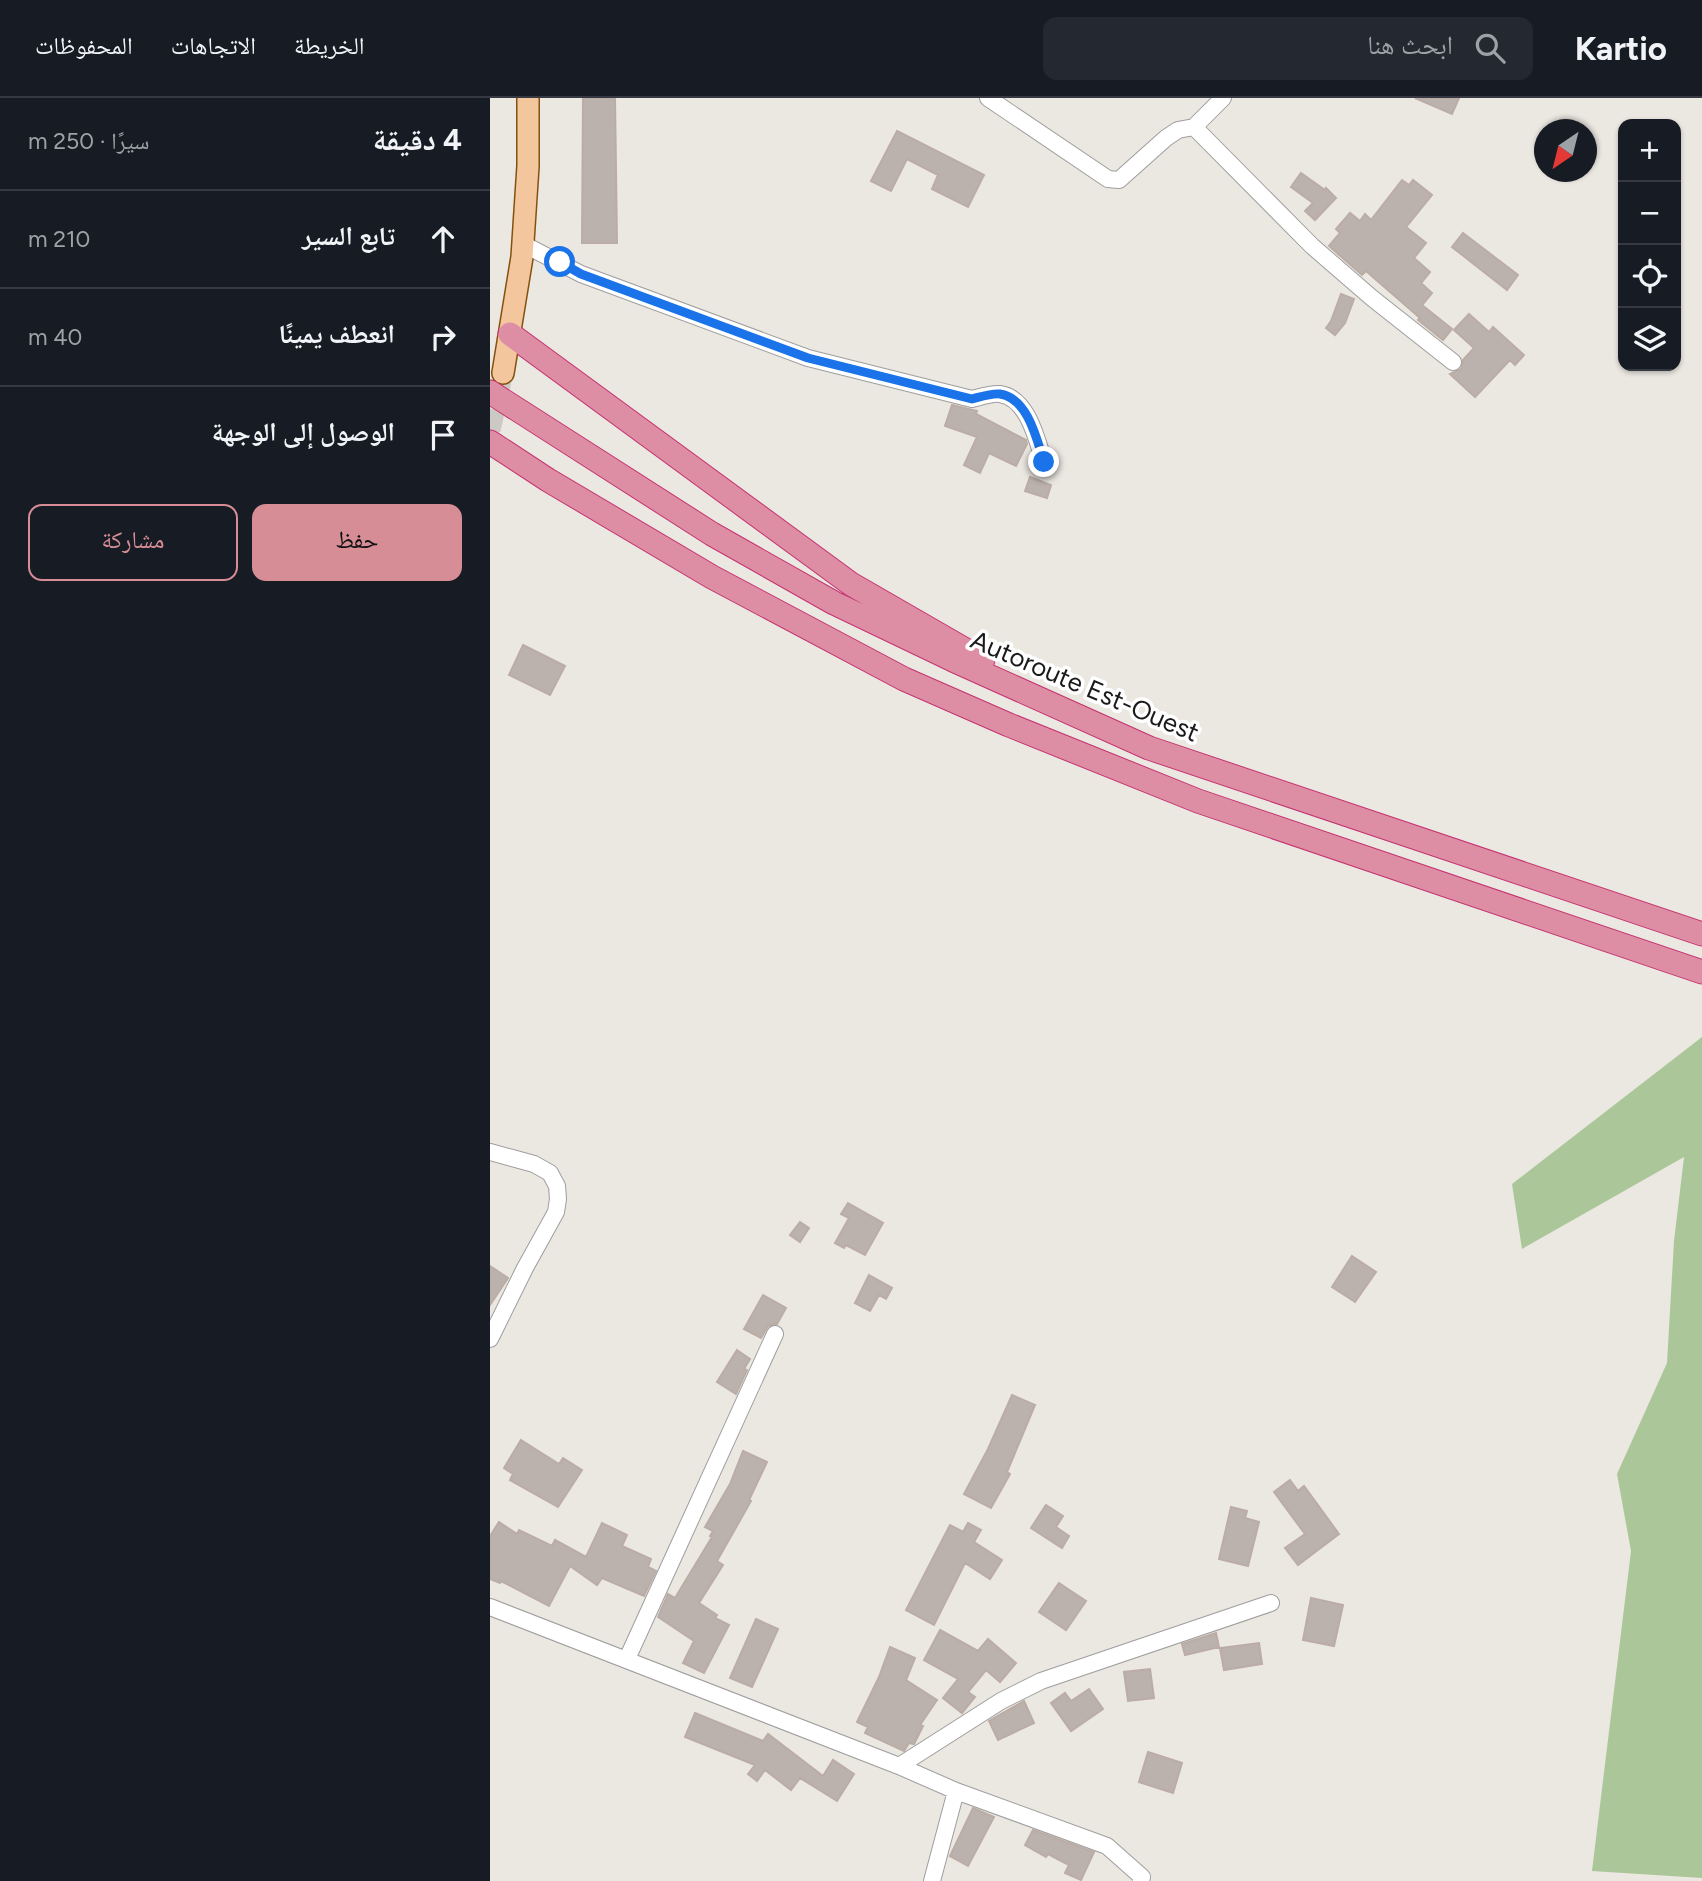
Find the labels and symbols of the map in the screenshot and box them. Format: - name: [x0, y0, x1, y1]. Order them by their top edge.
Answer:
- north arrow: [1534, 119, 1597, 182]
- route start: [544, 246, 575, 277]
- route end: [1028, 446, 1059, 477]
- street label: Autoroute Est-Ouest: [966, 623, 1204, 749]

